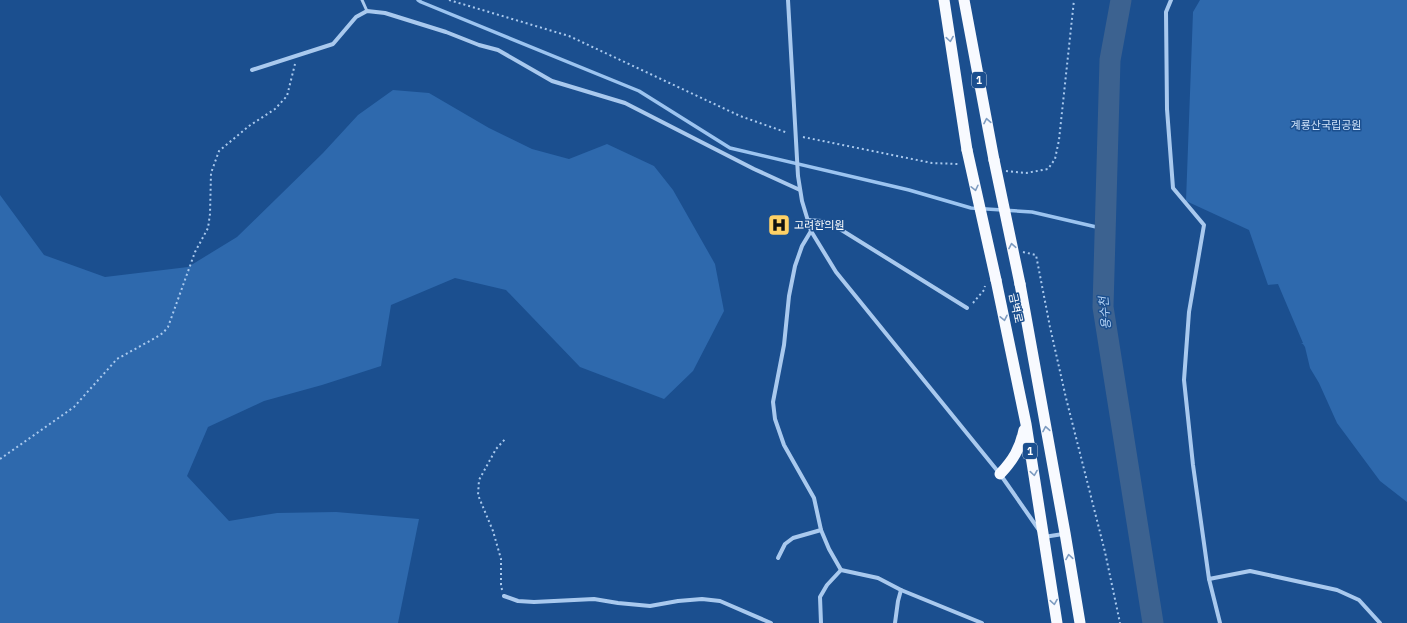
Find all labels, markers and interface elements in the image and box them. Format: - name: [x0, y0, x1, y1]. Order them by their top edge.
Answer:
- one-way arrow: [945, 35, 954, 42]
- road number: 1: [972, 72, 986, 88]
- one-way arrow: [984, 118, 992, 124]
- park label: 계룡산국립공원: [1291, 118, 1361, 132]
- one-way arrow: [971, 185, 979, 192]
- hospital icon: 고려한의원: [766, 212, 792, 238]
- place label: 고려한의원: [794, 218, 845, 232]
- one-way arrow: [1008, 243, 1017, 249]
- street label: 금벽로: [1006, 292, 1026, 324]
- water label: 용수천: [1095, 294, 1113, 330]
- one-way arrow: [1000, 315, 1008, 321]
- one-way arrow: [1042, 426, 1051, 432]
- road number: 1: [1023, 443, 1037, 459]
- one-way arrow: [1029, 470, 1038, 476]
- one-way arrow: [1065, 554, 1074, 560]
- one-way arrow: [1049, 599, 1058, 605]

